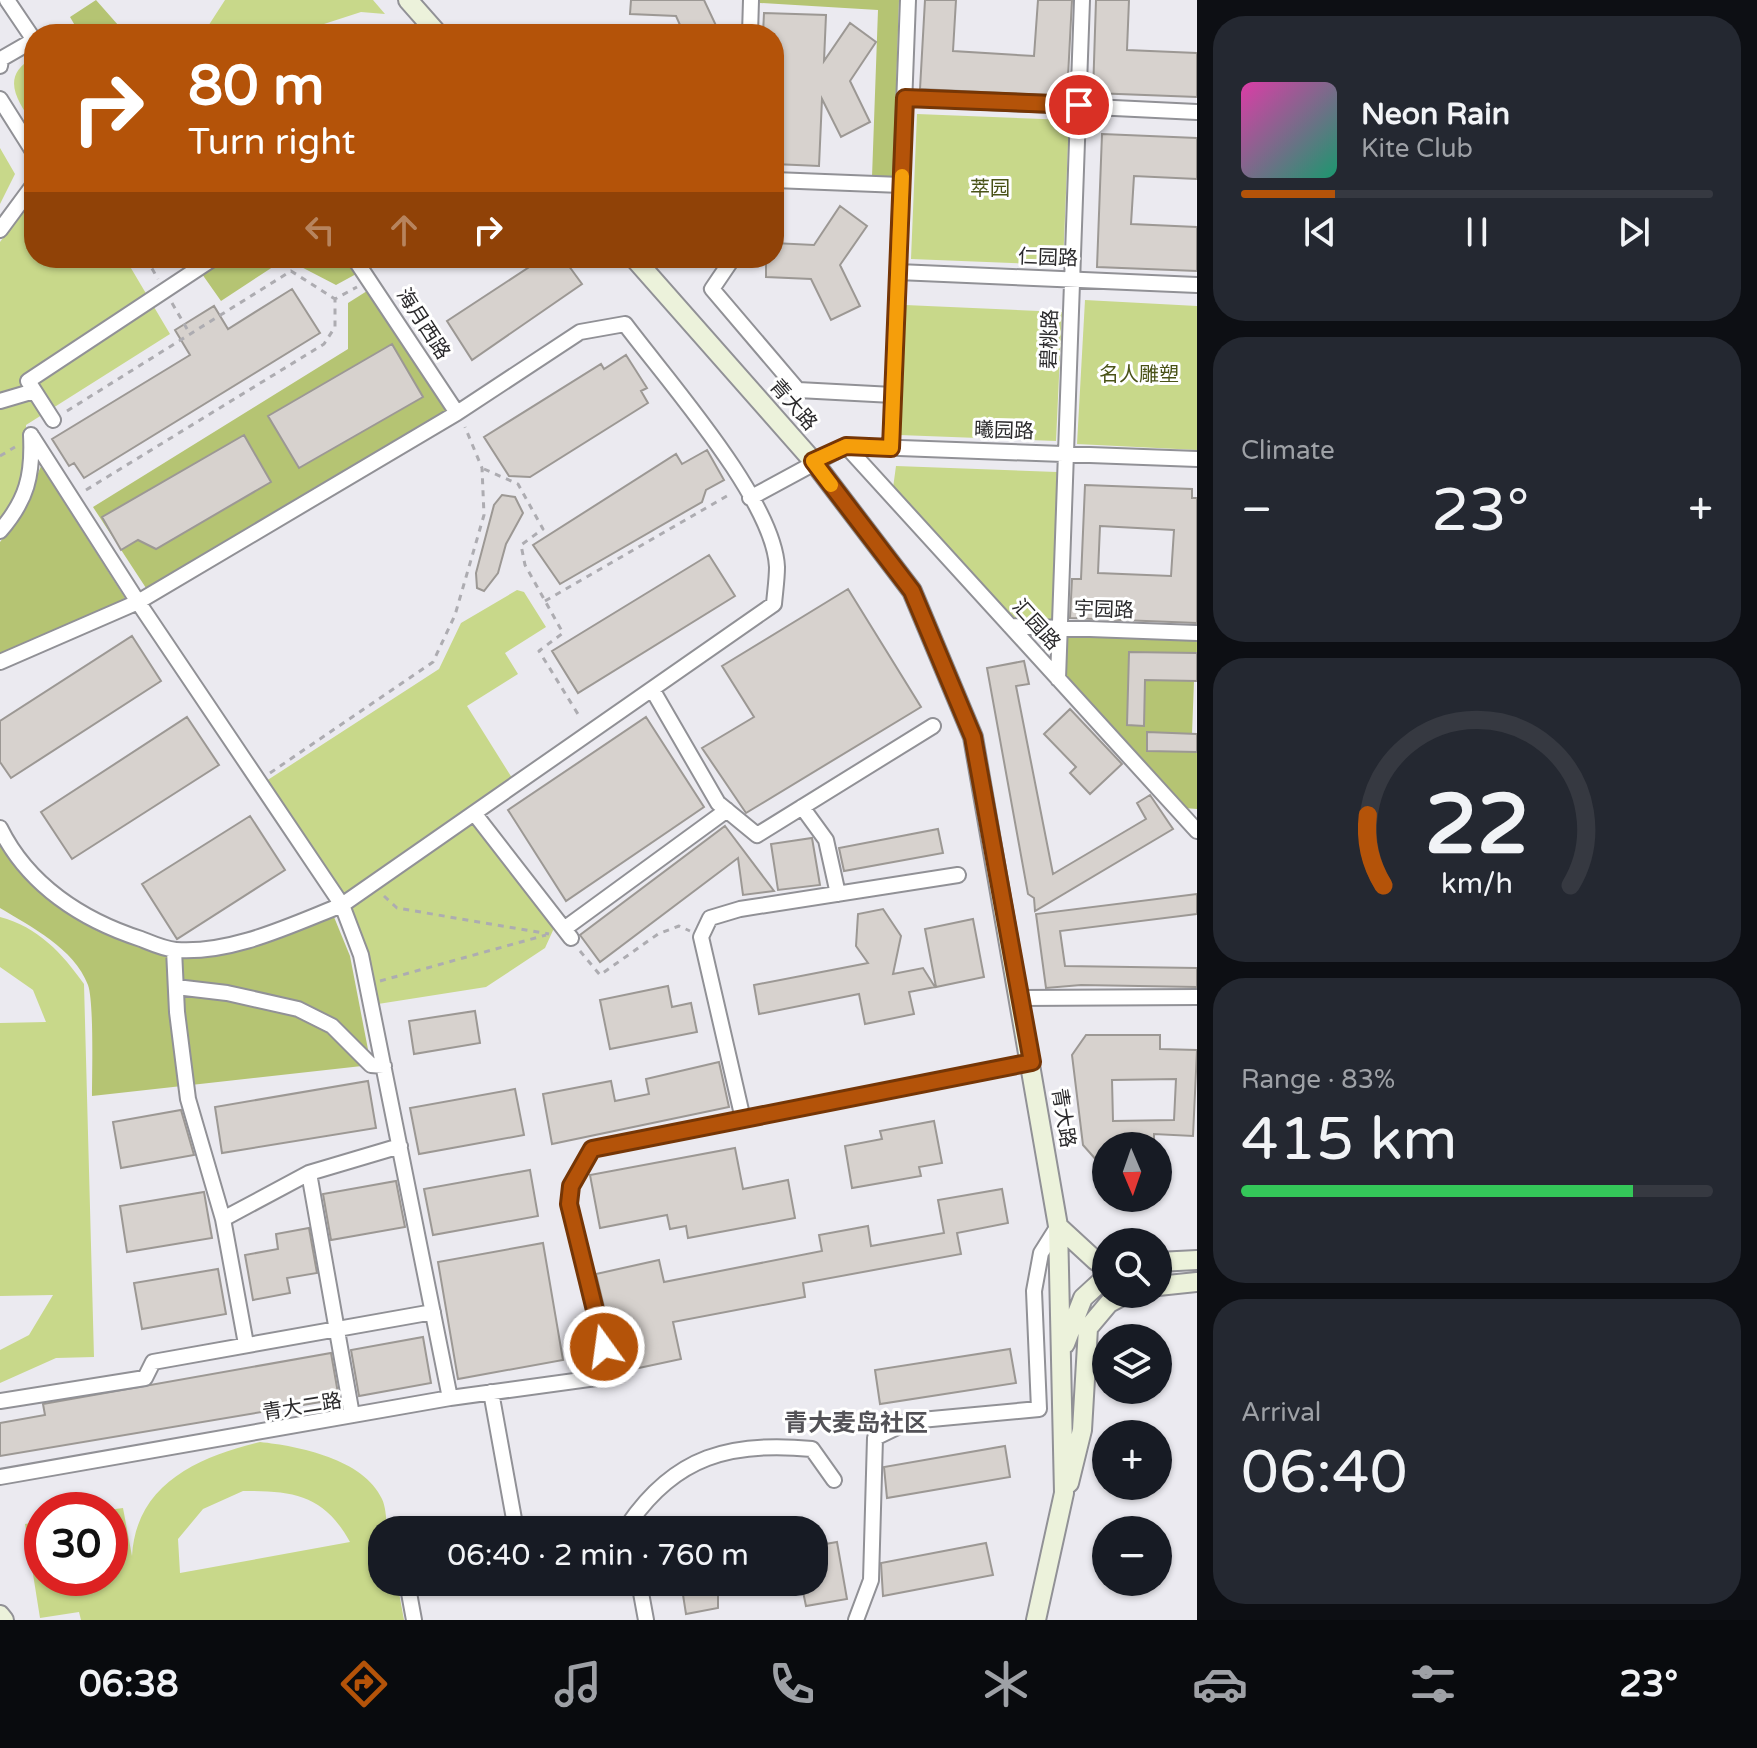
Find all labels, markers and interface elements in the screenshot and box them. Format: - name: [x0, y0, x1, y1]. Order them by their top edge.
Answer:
- text: 80 m: [188, 53, 324, 120]
- icon: right: [56, 56, 160, 160]
- pin: [1045, 71, 1113, 139]
- icon: arrive: [1057, 83, 1101, 127]
- text: Neon Rain: [1361, 96, 1510, 133]
- text: Turn right: [188, 121, 355, 164]
- text: Kite Club: [1361, 133, 1473, 164]
- park label: 萃园: [970, 177, 1010, 201]
- icon: left: [298, 208, 342, 252]
- icon: ahead: [382, 208, 426, 252]
- icon: right: [466, 208, 510, 252]
- icon: previous: [1298, 210, 1342, 254]
- icon: pause: [1455, 210, 1499, 254]
- icon: next: [1612, 210, 1656, 254]
- street label: 仁园路: [1018, 245, 1078, 271]
- street label: 海月西路: [391, 284, 455, 364]
- street label: 碧桃路: [1037, 309, 1063, 369]
- park label: 名人雕塑: [1099, 363, 1179, 387]
- street label: 青大路: [764, 374, 822, 436]
- street label: 曦园路: [974, 418, 1034, 444]
- text: Climate: [1241, 435, 1335, 466]
- text: 23°: [1431, 475, 1529, 547]
- text: −: [1241, 484, 1272, 537]
- text: +: [1688, 484, 1713, 537]
- street label: 汇园路: [1007, 595, 1065, 655]
- street label: 宇园路: [1074, 597, 1134, 623]
- text: 22: [1425, 776, 1529, 876]
- text: km/h: [1441, 867, 1513, 901]
- text: Range · 83%: [1241, 1064, 1395, 1095]
- street label: 青大路: [1046, 1086, 1080, 1150]
- text: 415 km: [1241, 1104, 1457, 1176]
- north arrow: [1092, 1132, 1172, 1212]
- map controls: [1092, 1132, 1172, 1596]
- button: search: [1092, 1228, 1172, 1308]
- position arrow: [562, 1305, 646, 1389]
- button: layers: [1092, 1324, 1172, 1404]
- street label: 青大二路: [261, 1389, 343, 1425]
- text: Arrival: [1241, 1397, 1321, 1428]
- district label: 青大麦岛社区: [784, 1409, 928, 1438]
- button: +: [1092, 1420, 1172, 1500]
- text: 06:40: [1241, 1437, 1407, 1509]
- speed limit sign: 30: [24, 1492, 128, 1596]
- button: −: [1092, 1516, 1172, 1596]
- text: 06:40 · 2 min · 760 m: [447, 1537, 749, 1574]
- icon: directions: [336, 1656, 392, 1712]
- icon: music: [550, 1656, 606, 1712]
- icon: phone: [764, 1656, 820, 1712]
- icon: climate: [978, 1656, 1034, 1712]
- icon: car: [1192, 1656, 1248, 1712]
- icon: filters: [1405, 1656, 1461, 1712]
- text: 06:38: [79, 1663, 179, 1706]
- text: 23°: [1619, 1663, 1678, 1706]

